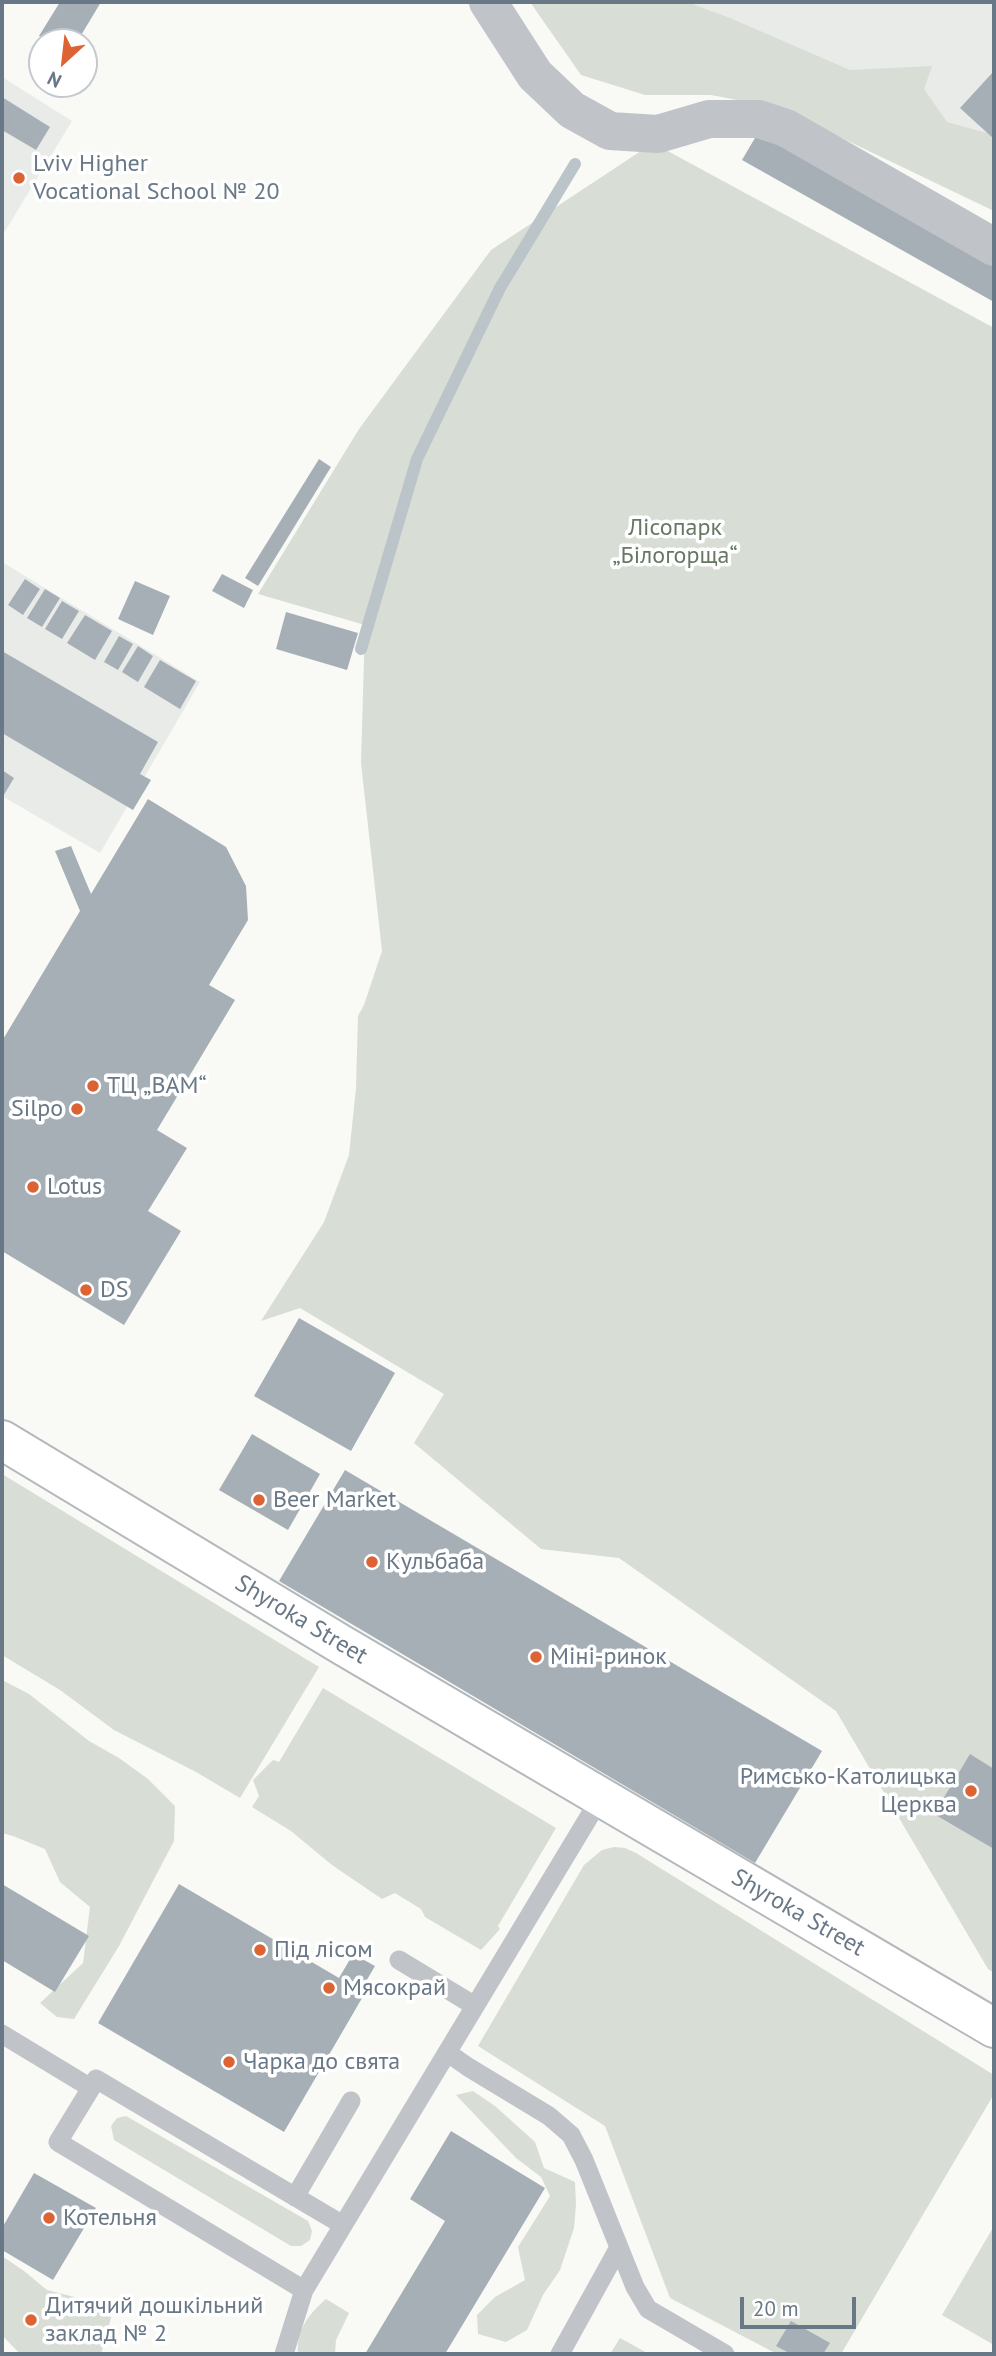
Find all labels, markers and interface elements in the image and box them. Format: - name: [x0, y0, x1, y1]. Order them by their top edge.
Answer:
- north arrow: [28, 28, 98, 98]
- text: N: [43, 66, 65, 93]
- place label: Lviv Higher Vocational School № 20: [33, 150, 280, 206]
- marker: Lviv Higher Vocational School № 20: [11, 170, 27, 186]
- park label: Лісопарк „Білогорща“: [612, 514, 738, 570]
- place label: ТЦ „ВАМ“: [107, 1072, 207, 1100]
- marker: ТЦ „ВАМ“: [85, 1078, 101, 1094]
- place label: Silpo: [11, 1095, 63, 1123]
- marker: Silpo: [69, 1101, 85, 1117]
- place label: Lotus: [47, 1173, 102, 1201]
- marker: Lotus: [25, 1179, 41, 1195]
- place label: DS: [100, 1276, 128, 1304]
- marker: DS: [78, 1282, 94, 1298]
- place label: Beer Market: [273, 1486, 396, 1514]
- marker: Beer Market: [251, 1492, 267, 1508]
- place label: Кульбаба: [386, 1548, 484, 1576]
- marker: Кульбаба: [364, 1554, 380, 1570]
- street label: Shyroka Street: [230, 1569, 372, 1671]
- place label: Міні-ринок: [550, 1643, 667, 1671]
- marker: Міні-ринок: [528, 1649, 544, 1665]
- place label: Римсько-Католицька Церква: [740, 1763, 957, 1819]
- marker: Римсько-Католицька Церква: [963, 1783, 979, 1799]
- street label: Shyroka Street: [726, 1863, 870, 1963]
- place label: Під лісом: [274, 1936, 373, 1964]
- marker: Під лісом: [252, 1942, 268, 1958]
- place label: Мясокрай: [343, 1974, 446, 2002]
- marker: Мясокрай: [321, 1980, 337, 1996]
- place label: Чарка до свята: [243, 2048, 400, 2076]
- marker: Чарка до свята: [221, 2054, 237, 2070]
- place label: Котельня: [63, 2204, 157, 2232]
- marker: Котельня: [41, 2210, 57, 2226]
- scale bar: [744, 2282, 860, 2326]
- place label: Дитячий дошкільний заклад № 2: [45, 2292, 263, 2348]
- text: 20 m: [753, 2295, 799, 2322]
- marker: Дитячий дошкільний заклад № 2: [23, 2312, 39, 2328]

